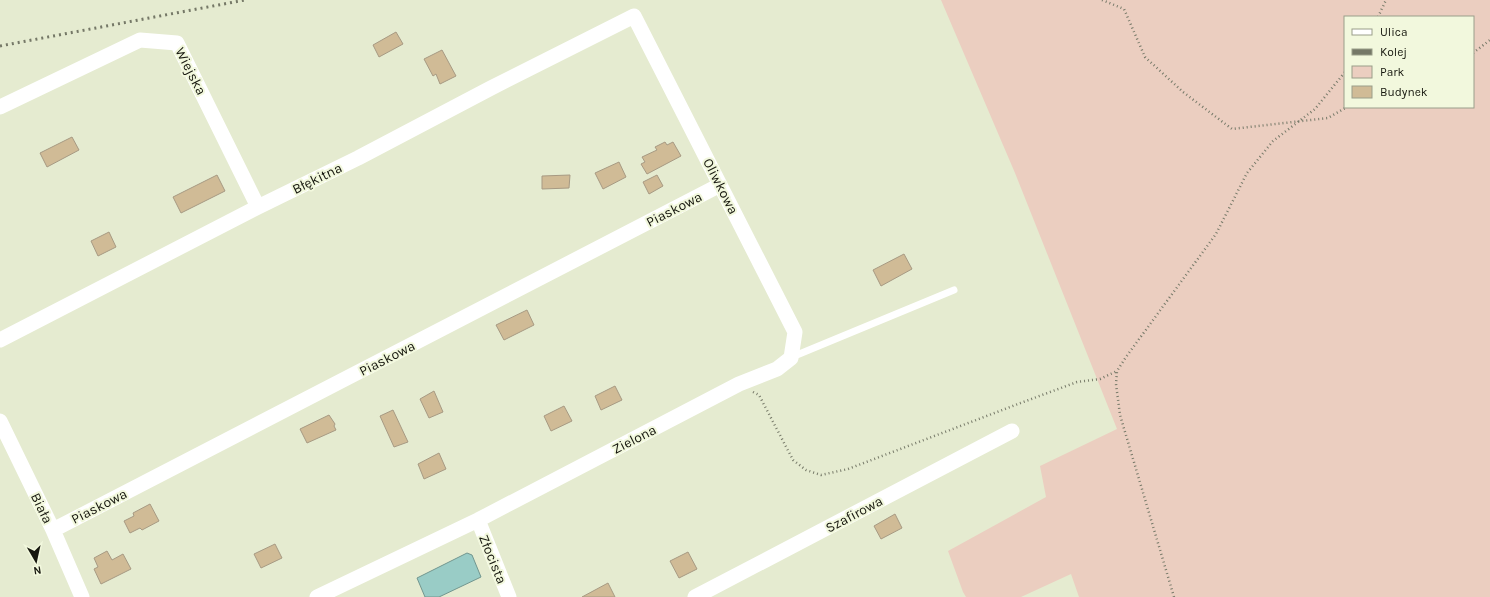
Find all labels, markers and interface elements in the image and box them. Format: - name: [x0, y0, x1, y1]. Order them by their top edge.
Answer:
- legend: [1344, 16, 1474, 108]
- text: Ulica: [1380, 25, 1408, 39]
- street label: Wiejska: [171, 45, 210, 98]
- text: Kolej: [1380, 45, 1407, 59]
- text: Park: [1380, 65, 1405, 79]
- text: Budynek: [1380, 85, 1428, 99]
- street label: Oliwkowa: [699, 155, 742, 217]
- street label: Błękitna: [290, 159, 345, 198]
- street label: Piaskowa: [643, 188, 705, 231]
- street label: Piaskowa: [356, 337, 418, 380]
- street label: Zielona: [609, 421, 659, 458]
- street label: Piaskowa: [68, 485, 130, 528]
- street label: Biała: [27, 490, 56, 526]
- street label: Szafirowa: [823, 492, 886, 537]
- street label: Złocista: [475, 532, 510, 586]
- north arrow: [16, 541, 56, 581]
- text: N: [33, 563, 42, 577]

